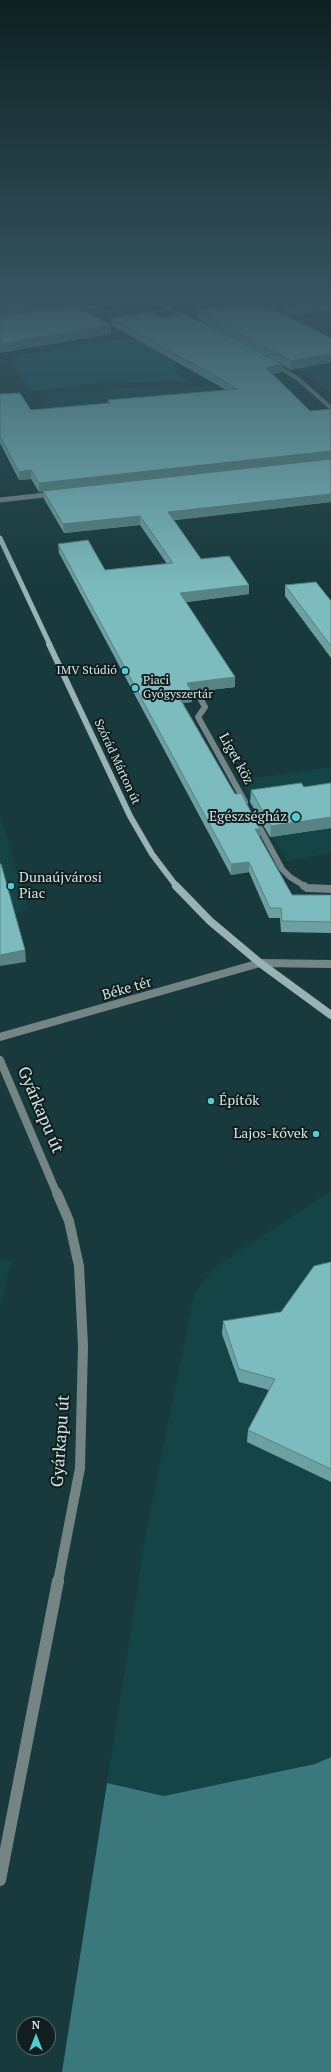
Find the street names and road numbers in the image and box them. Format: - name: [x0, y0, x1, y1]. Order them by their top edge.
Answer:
- street label: Szórád Márton út: [91, 717, 143, 807]
- street label: Liget köz: [215, 730, 257, 788]
- street label: Béke tér: [100, 974, 154, 1004]
- street label: Gyárkapu út: [13, 1064, 67, 1156]
- street label: Gyárkapu út: [48, 1394, 74, 1488]

